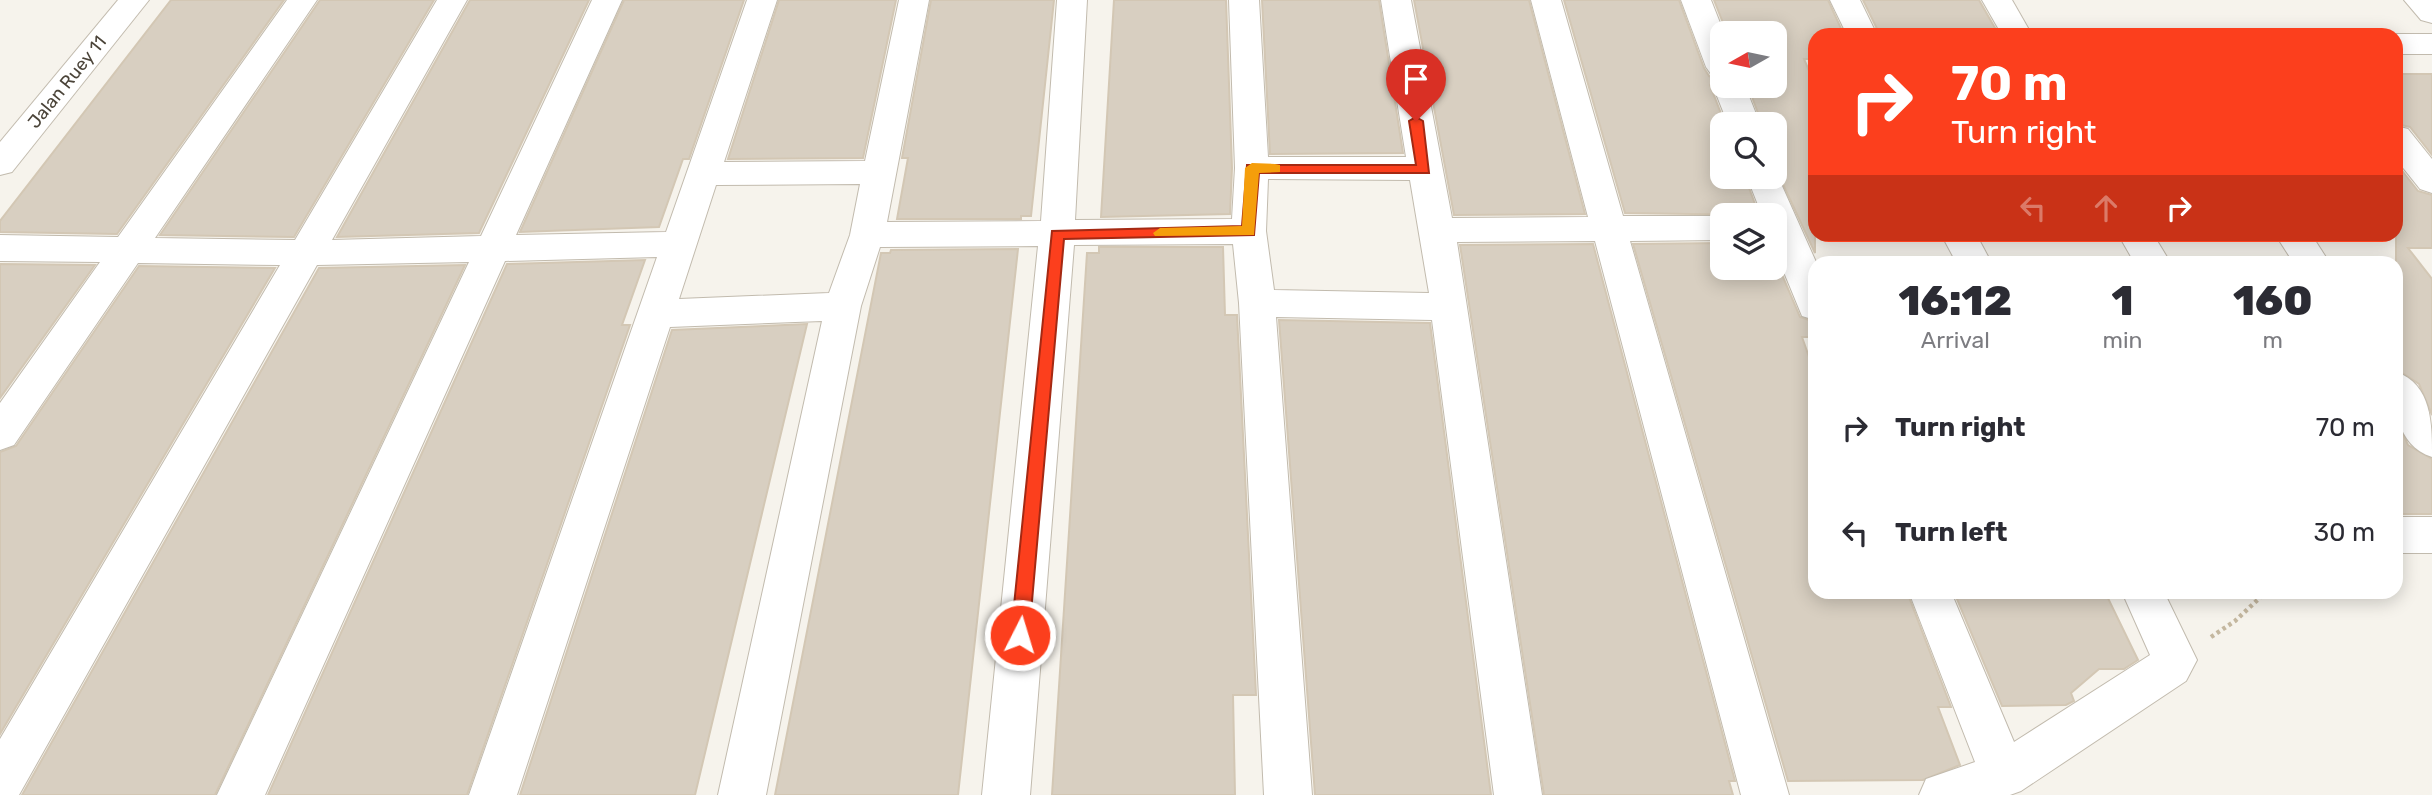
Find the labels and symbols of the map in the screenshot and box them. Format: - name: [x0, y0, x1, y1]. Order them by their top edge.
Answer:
- north arrow: [1710, 21, 1787, 98]
- street label: Jalan Ruey 11: [23, 31, 111, 133]
- pin: [1386, 49, 1446, 121]
- position arrow: [983, 598, 1057, 672]

